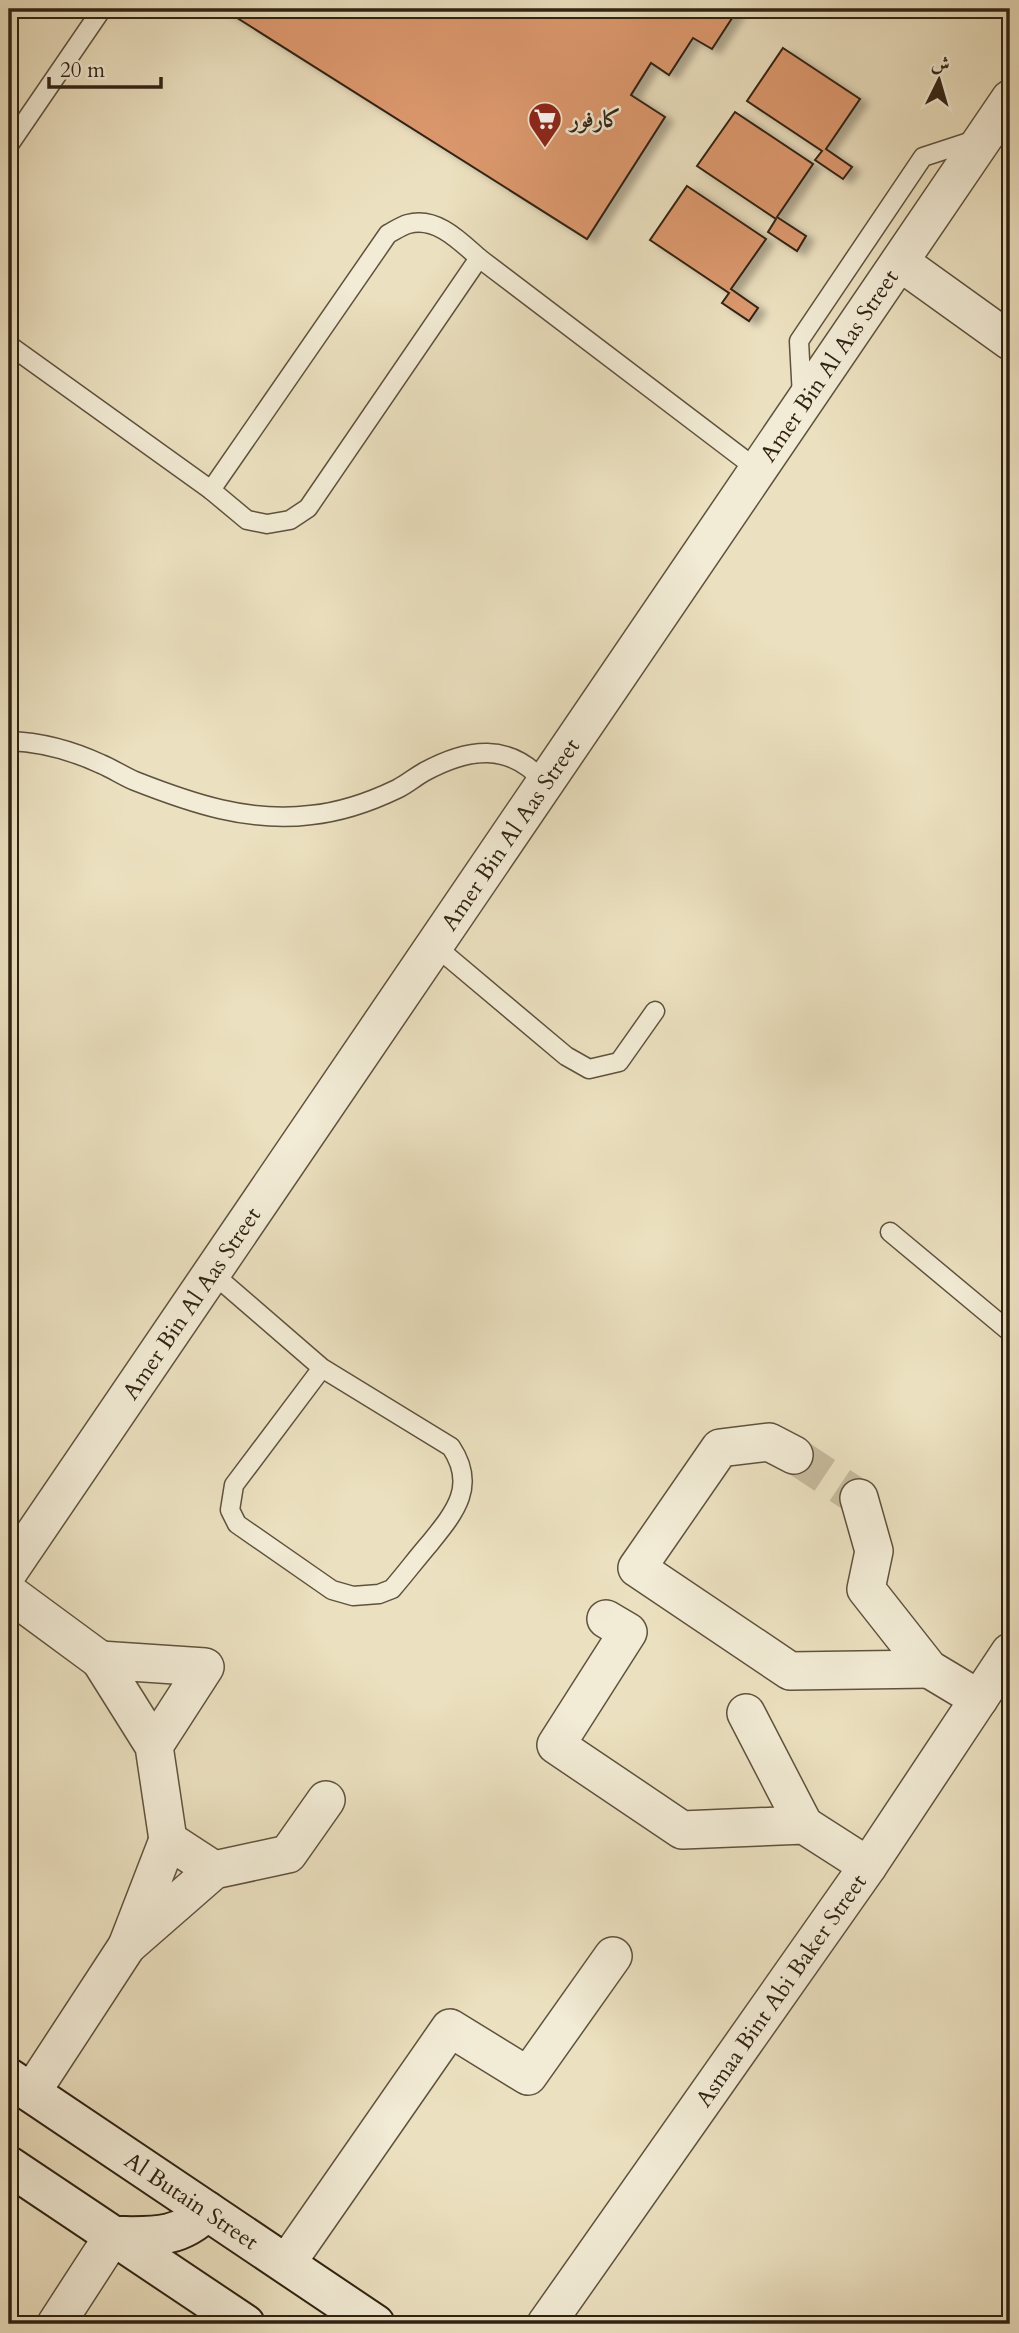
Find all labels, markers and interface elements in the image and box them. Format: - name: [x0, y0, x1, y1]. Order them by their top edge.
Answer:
- scale bar: [49, 46, 161, 90]
- north arrow: [904, 46, 974, 116]
- text: ش: [930, 50, 951, 78]
- text: 20 m: [60, 56, 105, 85]
- supermarket icon: كارفور: [526, 100, 564, 149]
- place label: كارفور: [567, 104, 621, 135]
- street label: Amer Bin Al Aas Street: [753, 263, 906, 468]
- street label: Amer Bin Al Aas Street: [434, 732, 587, 937]
- street label: Amer Bin Al Aas Street: [115, 1201, 268, 1406]
- street label: Asmaa Bint Abi Baker Street: [688, 1868, 874, 2113]
- street label: Al Butain Street: [118, 2145, 264, 2257]

